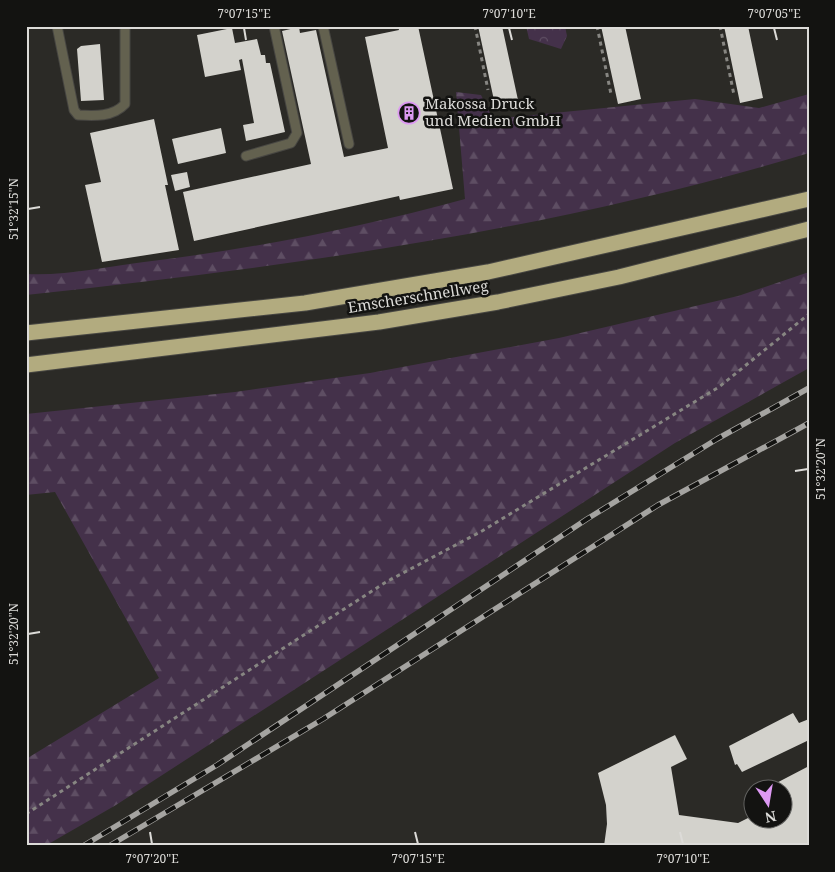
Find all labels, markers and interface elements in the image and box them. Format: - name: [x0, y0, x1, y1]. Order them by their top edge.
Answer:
- text: 7°07'15"E: [217, 5, 271, 22]
- text: 7°07'10"E: [482, 5, 536, 22]
- text: 7°07'05"E: [747, 5, 801, 22]
- place label: Makossa Druck und Medien GmbH: [425, 93, 561, 130]
- building icon: Makossa Druck und Medien GmbH: [397, 101, 421, 125]
- text: 51°32'15"N: [5, 178, 22, 240]
- street label: Emscherschnellweg: [346, 275, 490, 317]
- text: 51°32'20"N: [812, 438, 829, 500]
- text: 51°32'20"N: [5, 603, 22, 665]
- north arrow: [742, 780, 792, 830]
- text: N: [763, 807, 778, 828]
- text: 7°07'20"E: [125, 850, 179, 867]
- text: 7°07'15"E: [391, 850, 445, 867]
- text: 7°07'10"E: [656, 850, 710, 867]

